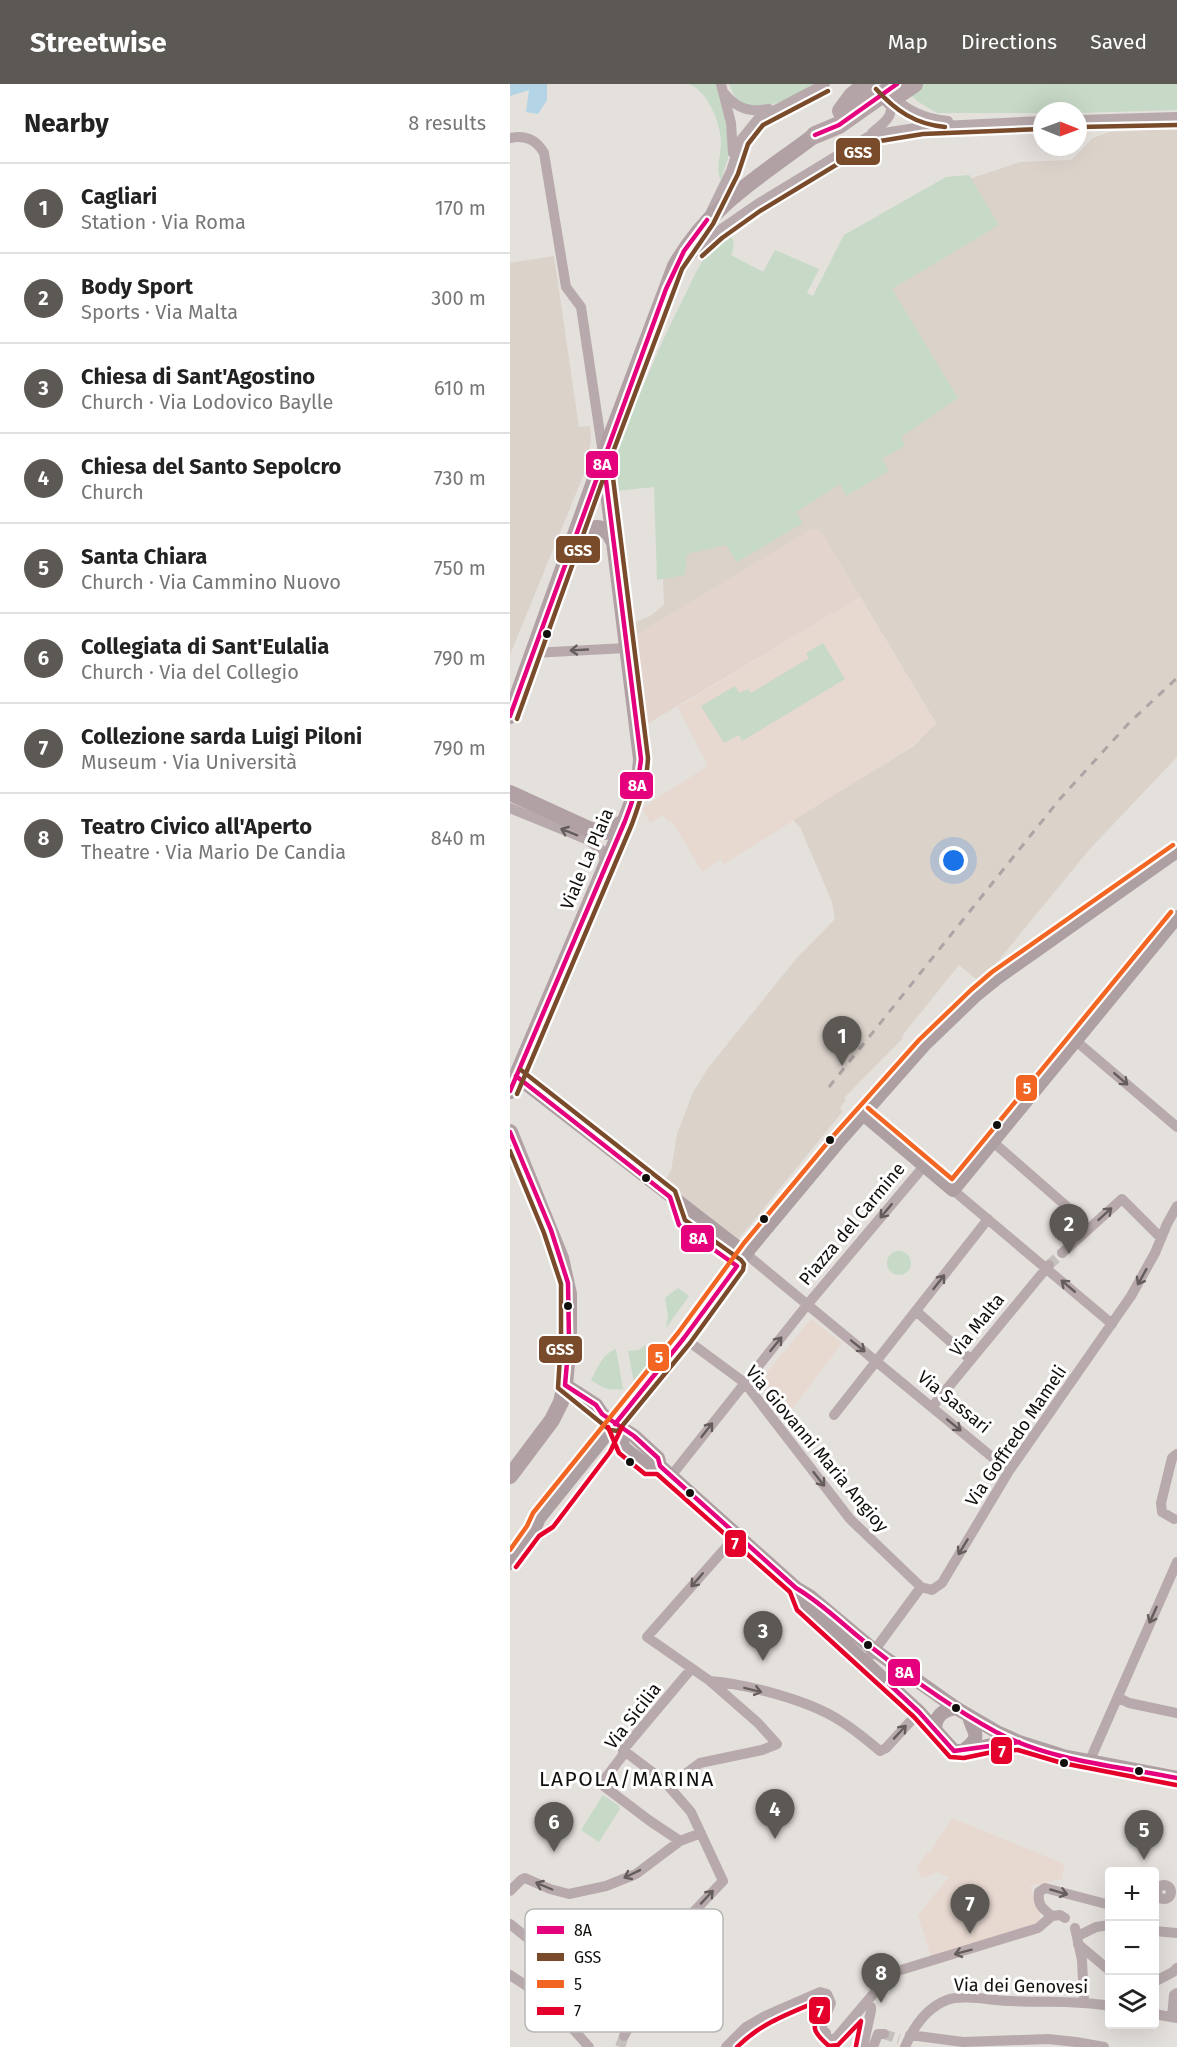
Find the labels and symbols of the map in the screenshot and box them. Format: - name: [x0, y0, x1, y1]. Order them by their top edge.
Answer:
- north arrow: [1033, 102, 1087, 156]
- line badge: GSS: [835, 137, 881, 166]
- text: GSS: [844, 143, 872, 162]
- line badge: 8A: [585, 450, 619, 479]
- text: 8A: [593, 455, 612, 474]
- line badge: GSS: [555, 535, 601, 564]
- text: GSS: [564, 541, 592, 560]
- unlabelled marker: [541, 628, 553, 640]
- one-way arrow: [570, 644, 590, 655]
- line badge: 8A: [619, 771, 654, 800]
- text: 8A: [628, 776, 647, 795]
- street label: Viale La Plaia: [556, 805, 618, 913]
- one-way arrow: [560, 826, 579, 837]
- your location: [939, 846, 968, 875]
- pin: 1: [822, 1016, 862, 1066]
- one-way arrow: [1113, 1072, 1128, 1086]
- line badge: 5: [1015, 1074, 1038, 1102]
- text: 5: [1023, 1079, 1032, 1098]
- unlabelled marker: [991, 1119, 1003, 1131]
- unlabelled marker: [824, 1134, 836, 1146]
- street label: Piazza del Carmine: [794, 1158, 910, 1290]
- unlabelled marker: [640, 1172, 652, 1184]
- one-way arrow: [880, 1203, 893, 1219]
- pin: 2: [1050, 1204, 1088, 1254]
- one-way arrow: [1097, 1207, 1112, 1221]
- unlabelled marker: [758, 1213, 770, 1225]
- line badge: 8A: [680, 1224, 715, 1253]
- text: 8A: [689, 1229, 708, 1248]
- one-way arrow: [1136, 1268, 1148, 1285]
- one-way arrow: [932, 1274, 945, 1290]
- one-way arrow: [1061, 1279, 1076, 1293]
- street label: Via Malta: [945, 1289, 1009, 1361]
- unlabelled marker: [562, 1300, 574, 1312]
- line badge: GSS: [538, 1335, 583, 1364]
- one-way arrow: [769, 1337, 783, 1352]
- one-way arrow: [850, 1339, 865, 1353]
- text: GSS: [546, 1340, 574, 1359]
- line badge: 5: [647, 1343, 670, 1372]
- text: 5: [655, 1348, 664, 1367]
- street label: Via Giovanni Maria Angioy: [741, 1361, 893, 1537]
- street label: Via Goffredo Mameli: [961, 1361, 1071, 1511]
- street label: Via Sassari: [913, 1366, 995, 1438]
- one-way arrow: [946, 1418, 961, 1432]
- one-way arrow: [701, 1422, 714, 1438]
- unlabelled marker: [624, 1456, 636, 1468]
- one-way arrow: [813, 1470, 826, 1486]
- unlabelled marker: [684, 1487, 696, 1499]
- line badge: 7: [724, 1529, 747, 1558]
- text: 7: [731, 1534, 739, 1553]
- one-way arrow: [957, 1538, 969, 1555]
- one-way arrow: [690, 1572, 704, 1587]
- one-way arrow: [1147, 1606, 1158, 1624]
- pin: 3: [744, 1612, 782, 1661]
- unlabelled marker: [862, 1639, 874, 1651]
- line badge: 8A: [887, 1658, 921, 1687]
- text: 8A: [895, 1663, 914, 1682]
- street label: Via Sicilia: [600, 1678, 666, 1754]
- one-way arrow: [743, 1684, 762, 1696]
- unlabelled marker: [950, 1702, 962, 1714]
- one-way arrow: [893, 1725, 907, 1740]
- line badge: 7: [990, 1736, 1013, 1765]
- text: 7: [998, 1742, 1006, 1761]
- unlabelled marker: [1058, 1757, 1070, 1769]
- unlabelled marker: [1133, 1765, 1145, 1777]
- district label: LAPOLA/MARINA: [539, 1766, 715, 1792]
- pin: 4: [756, 1790, 794, 1839]
- pin: 6: [534, 1802, 573, 1852]
- pin: 5: [1124, 1810, 1164, 1860]
- one-way arrow: [624, 1869, 642, 1881]
- one-way arrow: [536, 1880, 554, 1891]
- pin: 7: [950, 1884, 990, 1934]
- one-way arrow: [1049, 1887, 1068, 1898]
- one-way arrow: [700, 1889, 715, 1904]
- legend: [525, 1909, 723, 2032]
- text: 8A: [574, 1921, 593, 1940]
- one-way arrow: [953, 1947, 972, 1958]
- text: GSS: [574, 1948, 602, 1967]
- pin: 8: [862, 1954, 901, 2003]
- street label: Via dei Genovesi: [954, 1974, 1088, 1998]
- text: 5: [574, 1975, 582, 1994]
- line badge: 7: [808, 1996, 831, 2025]
- text: 7: [574, 2002, 581, 2021]
- text: 7: [816, 2002, 824, 2021]

